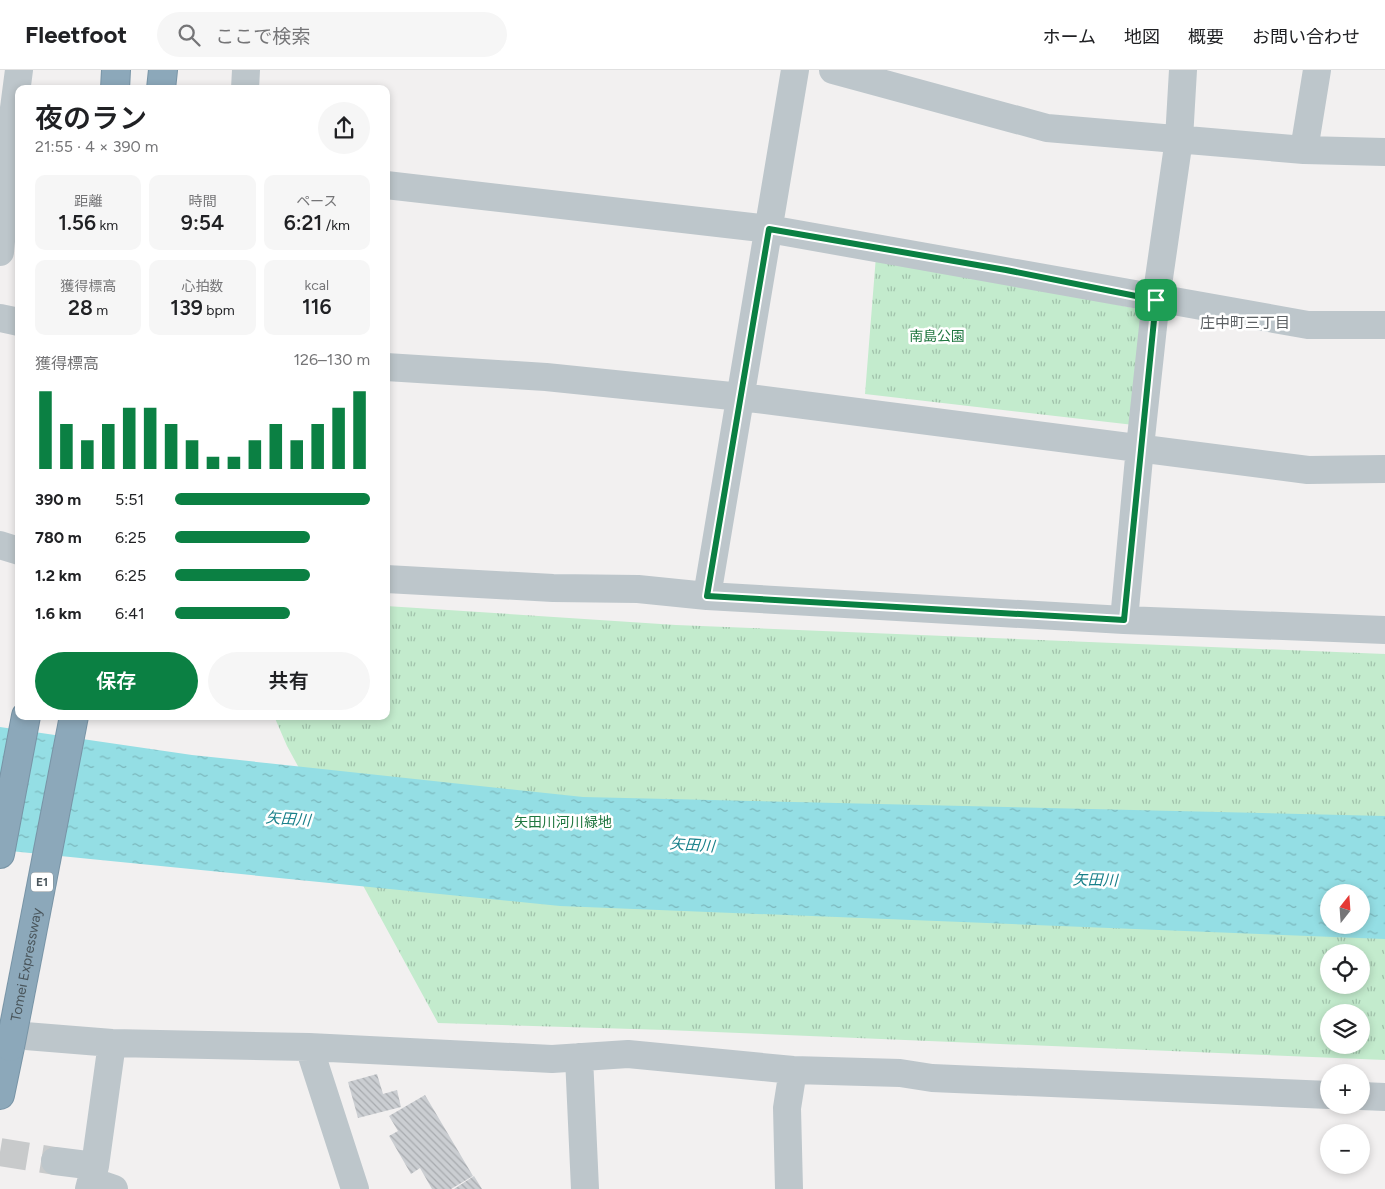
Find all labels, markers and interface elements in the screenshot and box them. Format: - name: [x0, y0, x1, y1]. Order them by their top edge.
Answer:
- search box: [157, 12, 507, 57]
- text: Fleetfoot: [25, 20, 127, 49]
- icon: search: [175, 21, 203, 49]
- text: ここで検索: [215, 25, 310, 48]
- text: ホーム: [1043, 26, 1096, 48]
- text: 地図: [1124, 26, 1160, 48]
- text: 概要: [1188, 26, 1224, 48]
- text: お問い合わせ: [1252, 26, 1360, 48]
- text: 夜のラン: [35, 101, 147, 135]
- button: share: [318, 102, 370, 154]
- text: 21:55 · 4 × 390 m: [35, 137, 158, 156]
- text: 距離: [74, 193, 102, 210]
- text: 時間: [188, 193, 216, 210]
- text: ペース: [296, 193, 337, 210]
- text: 1.56: [58, 210, 96, 235]
- text: 9:54: [181, 210, 224, 235]
- text: 6:21: [284, 210, 322, 235]
- text: km: [96, 217, 118, 234]
- text: /km: [322, 217, 350, 234]
- text: kcal: [305, 277, 329, 294]
- text: 獲得標高: [60, 278, 116, 295]
- text: 心拍数: [181, 278, 223, 295]
- pin: [1135, 279, 1177, 321]
- icon: arrive: [1142, 286, 1170, 314]
- text: 116: [302, 294, 332, 319]
- text: 28: [68, 295, 93, 320]
- text: 139: [170, 295, 203, 320]
- text: m: [93, 302, 108, 319]
- text: bpm: [203, 302, 235, 319]
- district label: 庄中町三丁目: [1200, 314, 1290, 332]
- park label: 南島公園: [909, 328, 965, 345]
- text: 126–130 m: [293, 350, 370, 369]
- text: 獲得標高: [35, 354, 99, 373]
- text: 390 m: [35, 490, 81, 509]
- text: 5:51: [115, 490, 144, 509]
- text: 780 m: [35, 528, 82, 547]
- text: 6:25: [115, 528, 146, 547]
- text: 1.2 km: [35, 566, 81, 585]
- text: 6:25: [115, 566, 146, 585]
- text: 1.6 km: [35, 604, 81, 623]
- text: 6:41: [115, 604, 145, 623]
- button: 保存: [35, 652, 198, 710]
- button: 共有: [208, 652, 370, 710]
- water label: 矢田川: [265, 808, 313, 830]
- park label: 矢田川河川緑地: [514, 814, 612, 831]
- water label: 矢田川: [669, 834, 717, 856]
- water label: 矢田川: [1072, 871, 1120, 889]
- road number: E1: [31, 872, 53, 892]
- north arrow: [1320, 884, 1370, 934]
- map controls: [1320, 884, 1370, 1174]
- street label: Tomei Expressway: [7, 906, 45, 1023]
- button: locate: [1320, 944, 1370, 994]
- button: layers: [1320, 1004, 1370, 1054]
- button: +: [1320, 1064, 1370, 1114]
- button: −: [1320, 1124, 1370, 1174]

